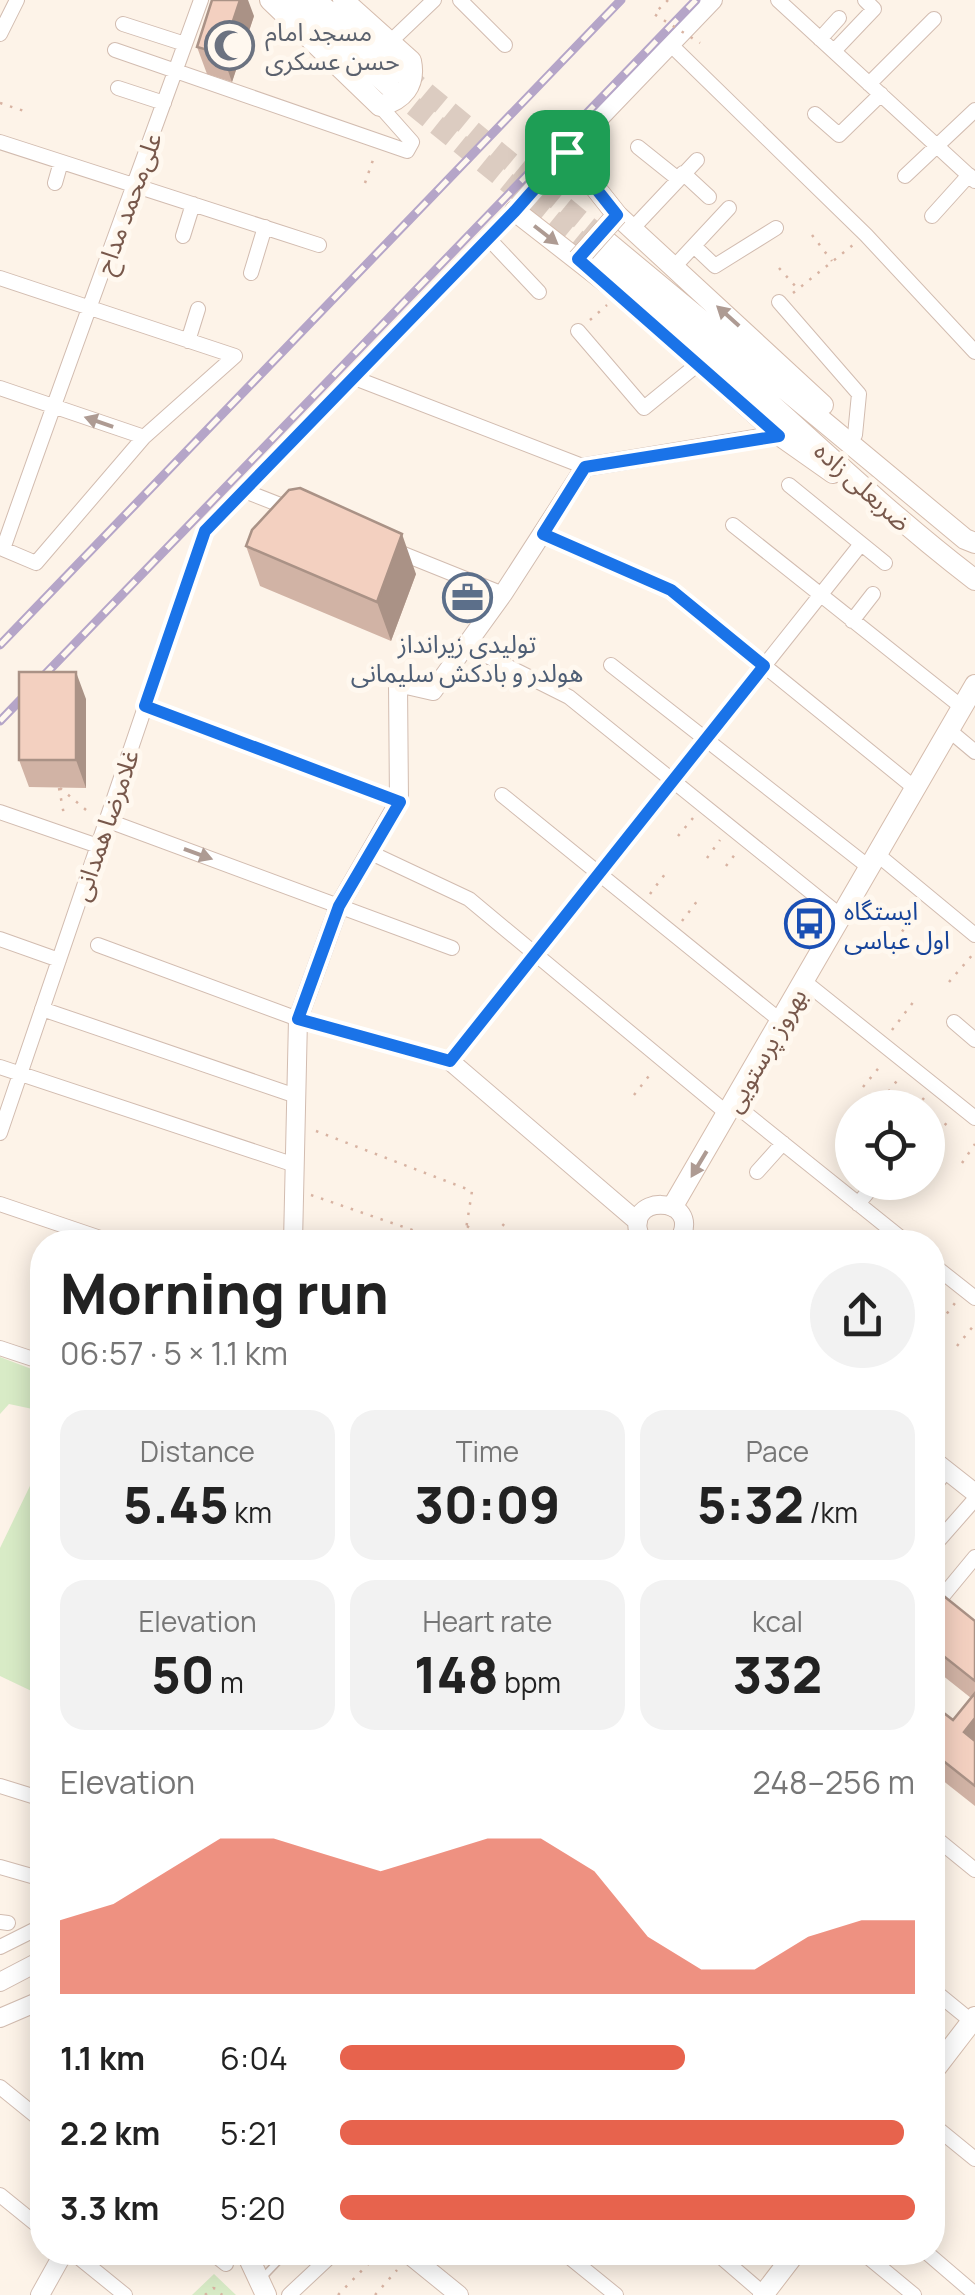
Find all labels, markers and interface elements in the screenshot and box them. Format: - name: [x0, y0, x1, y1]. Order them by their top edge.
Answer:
- place label: مسجد امام حسن عسکری: [265, 14, 400, 78]
- mosque icon: مسجد امام حسن عسکری: [204, 19, 256, 71]
- pin: [525, 110, 610, 195]
- icon: arrive: [540, 125, 595, 180]
- street label: علی‌محمد مداح: [86, 127, 172, 280]
- one-way arrow: [534, 224, 559, 245]
- one-way arrow: [716, 305, 740, 328]
- one-way arrow: [84, 413, 114, 428]
- street label: ضربعلی زاده: [807, 433, 919, 539]
- office icon: تولیدی زیرانداز هولدر و بادکش سلیمانی: [441, 571, 493, 623]
- place label: تولیدی زیرانداز هولدر و بادکش سلیمانی: [351, 626, 583, 690]
- street label: غلامرضا همدانی: [63, 745, 147, 905]
- one-way arrow: [183, 847, 213, 862]
- place label: ایستگاه اول عباسی: [844, 893, 950, 957]
- bus stop icon: ایستگاه اول عباسی: [783, 898, 835, 950]
- street label: بهروز پرستویی: [715, 982, 815, 1118]
- map controls: [835, 1090, 945, 1200]
- button: locate: [835, 1090, 945, 1200]
- one-way arrow: [690, 1150, 709, 1177]
- text: Morning run: [60, 1255, 389, 1331]
- button: share: [810, 1263, 915, 1368]
- text: 06:57 · 5 × 1.1 km: [60, 1331, 288, 1375]
- text: Distance: [140, 1432, 255, 1470]
- text: Time: [456, 1432, 519, 1470]
- text: Pace: [746, 1432, 809, 1470]
- text: 5.45: [123, 1470, 229, 1538]
- text: 30:09: [415, 1470, 560, 1538]
- text: 5:32: [697, 1470, 804, 1538]
- text: km: [229, 1493, 272, 1531]
- text: /km: [804, 1493, 858, 1531]
- text: Elevation: [138, 1602, 257, 1640]
- text: Heart rate: [423, 1602, 552, 1640]
- text: kcal: [752, 1602, 803, 1640]
- text: 50: [151, 1640, 214, 1708]
- text: 148: [414, 1640, 499, 1708]
- text: 332: [733, 1640, 822, 1708]
- text: m: [214, 1663, 244, 1701]
- text: bpm: [499, 1663, 561, 1701]
- text: Elevation: [60, 1760, 195, 1804]
- text: 248–256 m: [753, 1760, 915, 1804]
- text: 1.1 km: [60, 2036, 145, 2080]
- text: 6:04: [220, 2036, 288, 2080]
- text: 2.2 km: [60, 2111, 160, 2155]
- text: 5:21: [220, 2111, 279, 2155]
- text: 3.3 km: [60, 2186, 159, 2230]
- text: 5:20: [220, 2186, 286, 2230]

